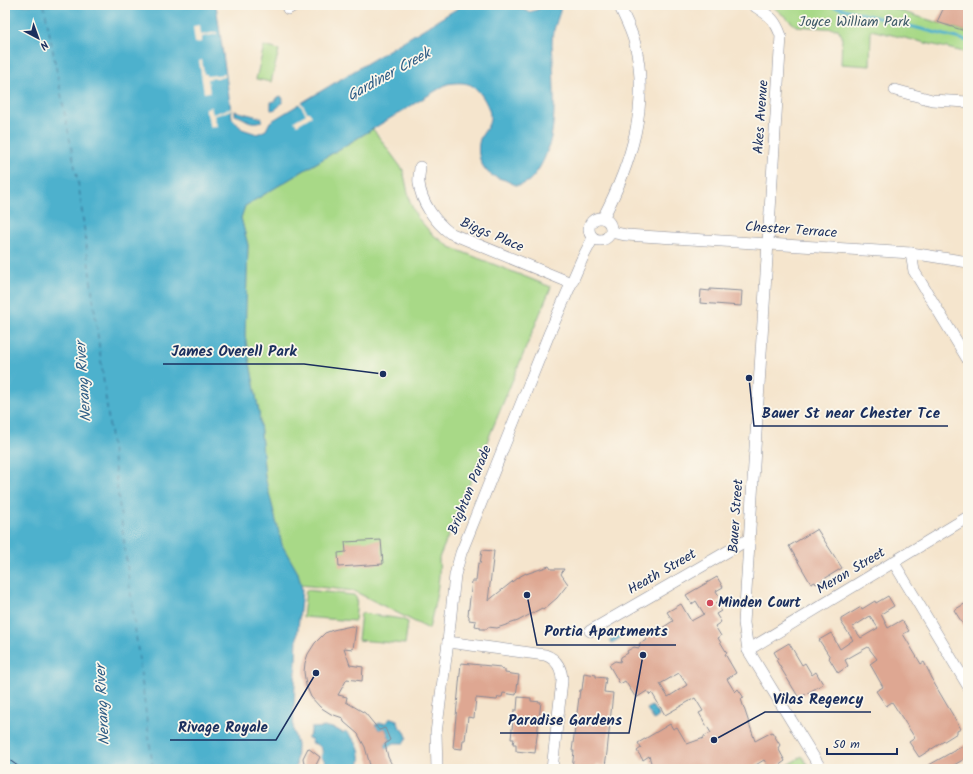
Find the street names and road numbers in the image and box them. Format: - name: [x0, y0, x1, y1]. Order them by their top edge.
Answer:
- street label: Akes Avenue: [747, 79, 775, 155]
- street label: Biggs Place: [457, 212, 528, 259]
- street label: Chester Terrace: [744, 216, 838, 244]
- street label: Brighton Parade: [442, 441, 498, 538]
- street label: Bauer Street: [722, 478, 750, 554]
- street label: Meron Street: [812, 541, 890, 600]
- street label: Heath Street: [623, 543, 701, 601]

